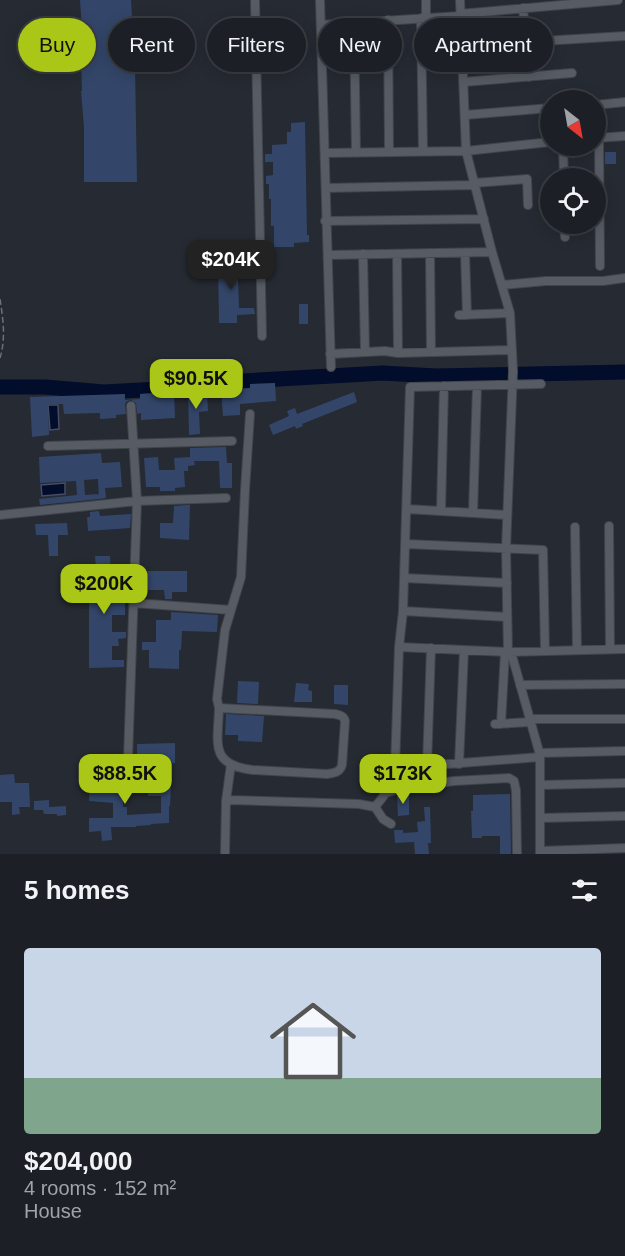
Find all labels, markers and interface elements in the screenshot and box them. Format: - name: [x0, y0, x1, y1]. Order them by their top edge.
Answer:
- chip: Buy: [18, 18, 96, 72]
- chip: Rent: [108, 18, 195, 72]
- chip: Filters: [207, 18, 306, 72]
- chip: New: [318, 18, 402, 72]
- chip: Apartment: [414, 18, 553, 72]
- north arrow: [540, 90, 606, 156]
- map controls: [540, 90, 606, 234]
- button: locate: [540, 168, 606, 234]
- pin: $204K: [189, 240, 273, 291]
- text: $204K: [202, 248, 260, 270]
- pin: $90.5K: [147, 359, 245, 410]
- text: $90.5K: [164, 367, 228, 389]
- pin: $200K: [62, 564, 146, 615]
- text: $200K: [75, 572, 133, 594]
- pin: $88.5K: [76, 754, 174, 805]
- pin: $173K: [361, 754, 445, 805]
- text: $88.5K: [93, 762, 157, 784]
- text: $173K: [374, 762, 432, 784]
- icon: filters: [568, 874, 601, 907]
- text: 5 homes: [24, 875, 130, 905]
- icon: home: [259, 987, 367, 1095]
- text: $204,000: [24, 1146, 132, 1176]
- text: 4 rooms · 152 m²: [24, 1177, 176, 1199]
- text: House: [24, 1200, 82, 1222]

